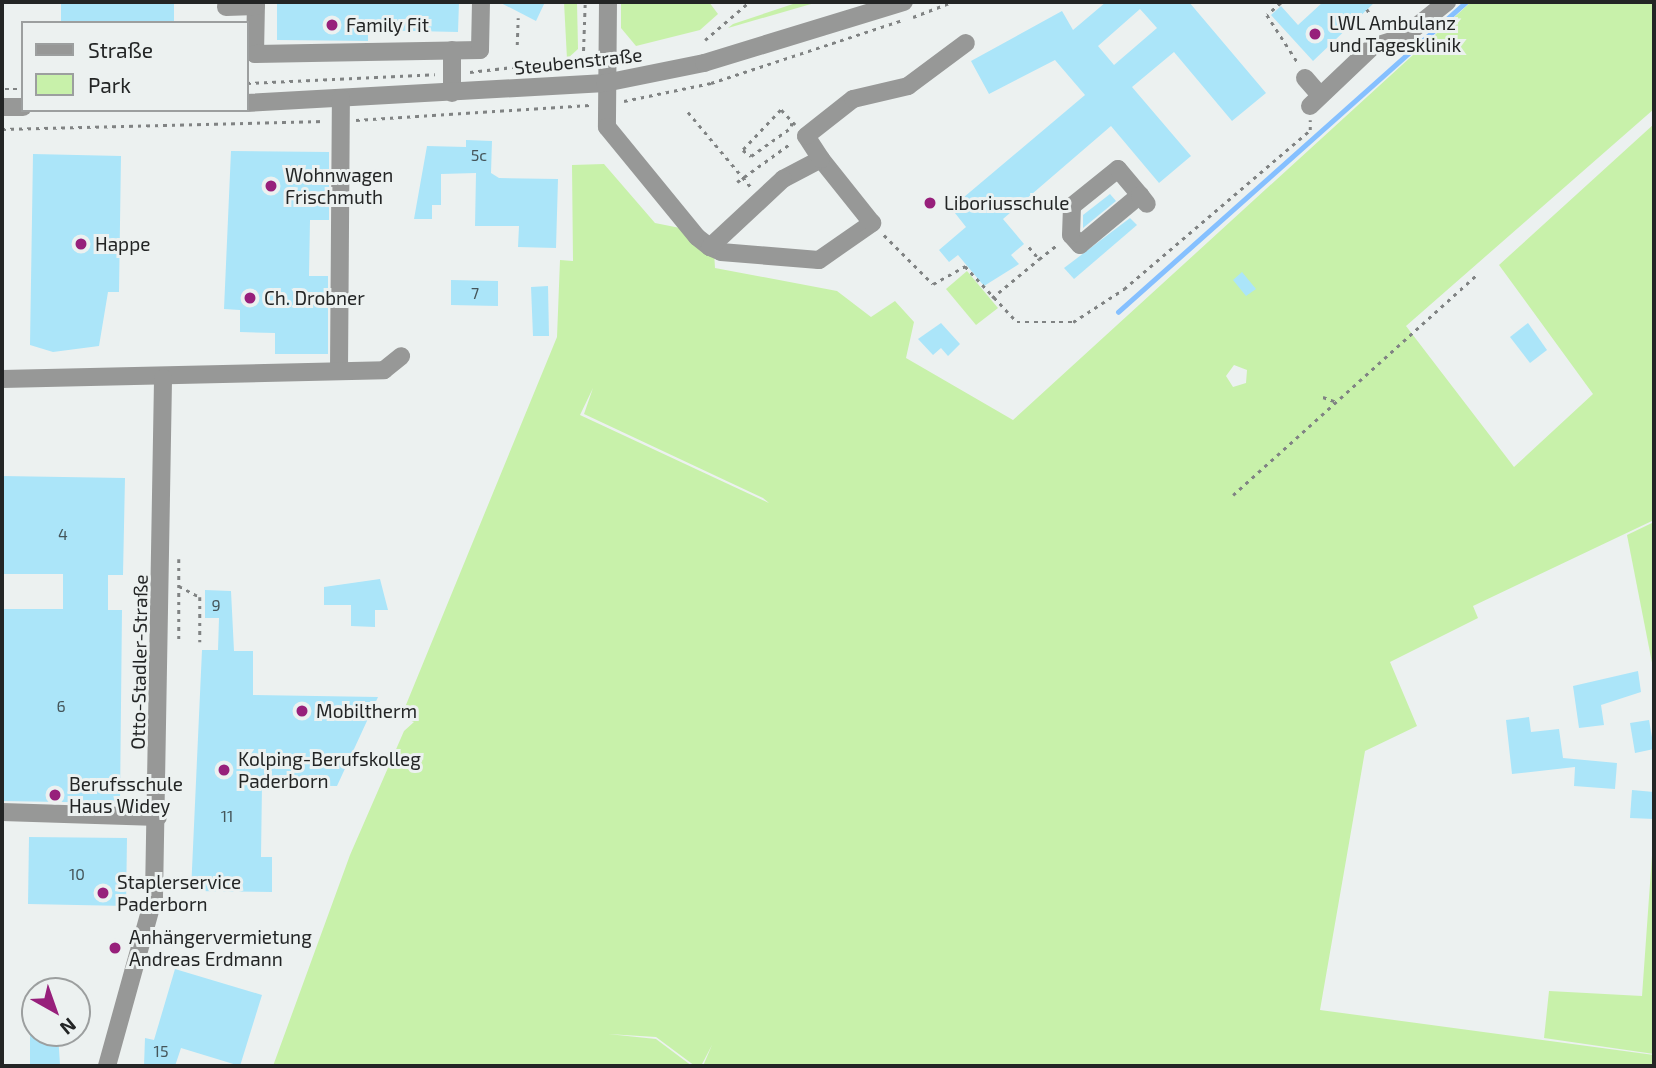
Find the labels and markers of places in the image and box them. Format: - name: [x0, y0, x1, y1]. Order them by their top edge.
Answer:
- place label: LWL Ambulanz und Tagesklinik: [1329, 12, 1462, 56]
- place label: Family Fit: [346, 14, 429, 36]
- marker: Family Fit: [324, 17, 340, 33]
- marker: LWL Ambulanz und Tagesklinik: [1307, 26, 1323, 42]
- place label: Wohnwagen Frischmuth: [285, 164, 393, 208]
- marker: Wohnwagen Frischmuth: [263, 178, 279, 194]
- place label: Liboriusschule: [944, 192, 1070, 214]
- marker: Liboriusschule: [922, 195, 938, 211]
- place label: Happe: [95, 233, 150, 255]
- marker: Happe: [73, 236, 89, 252]
- place label: Ch. Drobner: [264, 287, 365, 309]
- marker: Ch. Drobner: [242, 290, 258, 306]
- place label: Mobiltherm: [316, 700, 417, 722]
- marker: Mobiltherm: [294, 703, 310, 719]
- place label: Kolping-Berufskolleg Paderborn: [238, 748, 421, 792]
- marker: Kolping-Berufskolleg Paderborn: [216, 762, 232, 778]
- place label: Berufsschule Haus Widey: [69, 773, 183, 817]
- marker: Berufsschule Haus Widey: [47, 787, 63, 803]
- place label: Staplerservice Paderborn: [117, 871, 241, 915]
- marker: Staplerservice Paderborn: [95, 885, 111, 901]
- place label: Anhängervermietung Andreas Erdmann: [129, 926, 312, 970]
- marker: Anhängervermietung Andreas Erdmann: [107, 940, 123, 956]

